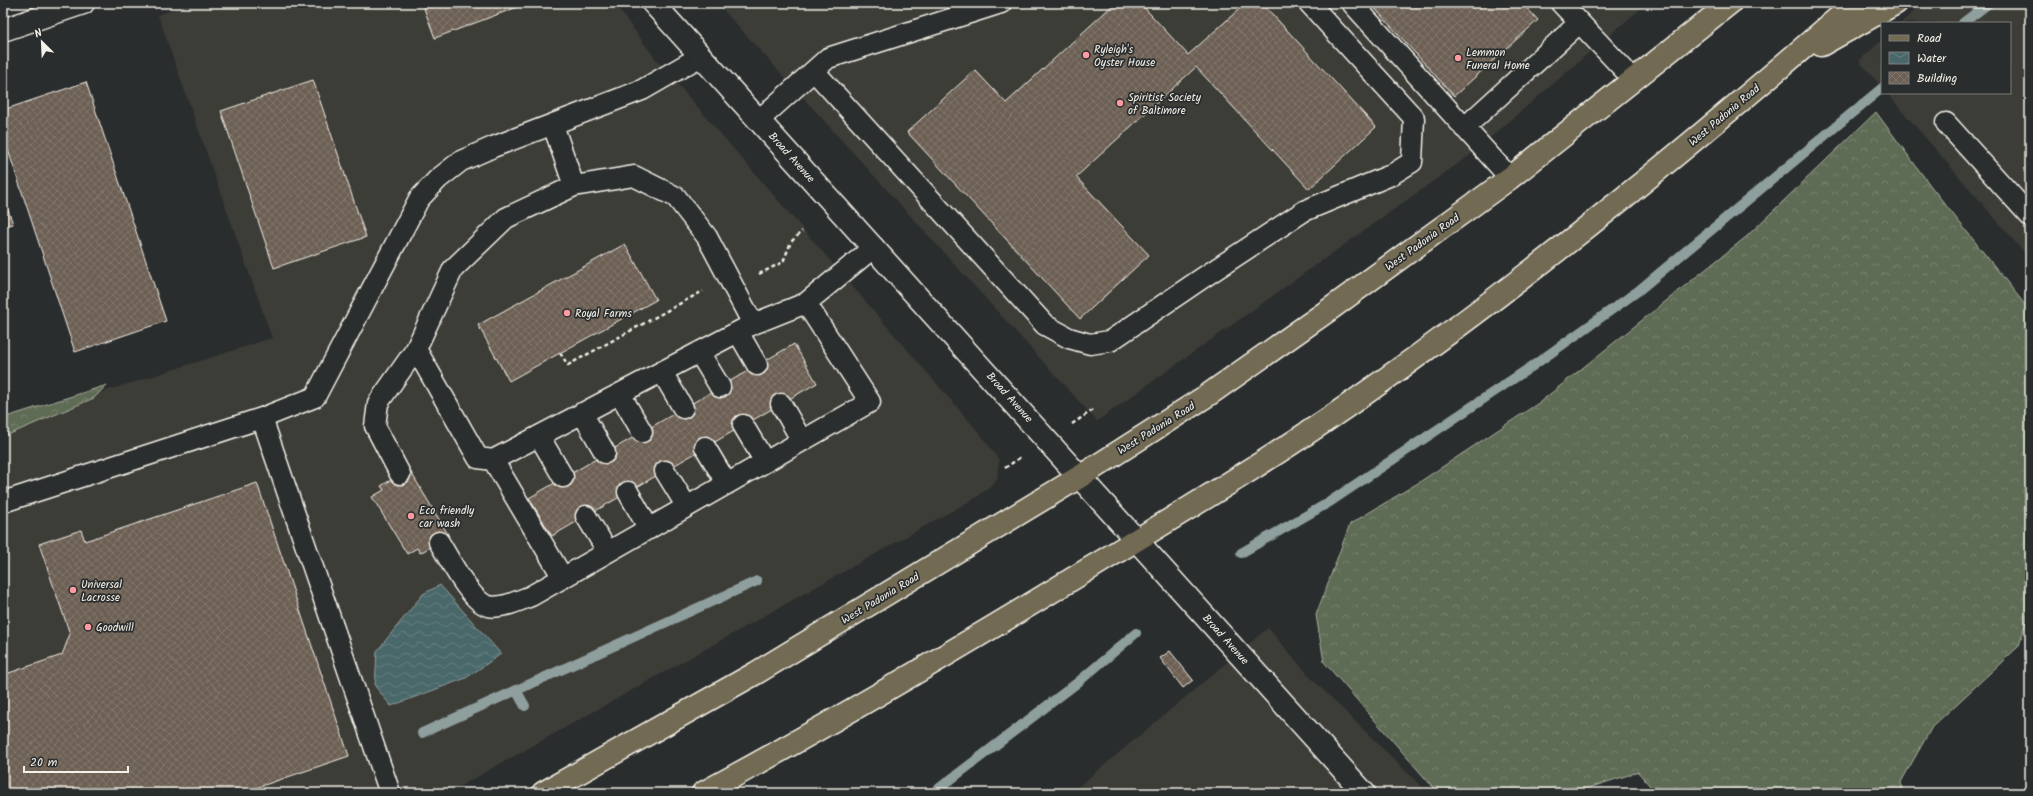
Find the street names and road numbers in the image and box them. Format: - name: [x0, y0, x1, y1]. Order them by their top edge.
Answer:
- street label: West Padonia Road: [1685, 80, 1765, 151]
- street label: Broad Avenue: [763, 128, 819, 187]
- street label: West Padonia Road: [1381, 209, 1464, 276]
- street label: Broad Avenue: [981, 368, 1037, 427]
- street label: West Padonia Road: [1114, 397, 1199, 460]
- street label: West Padonia Road: [838, 568, 924, 629]
- street label: Broad Avenue: [1197, 610, 1253, 669]

